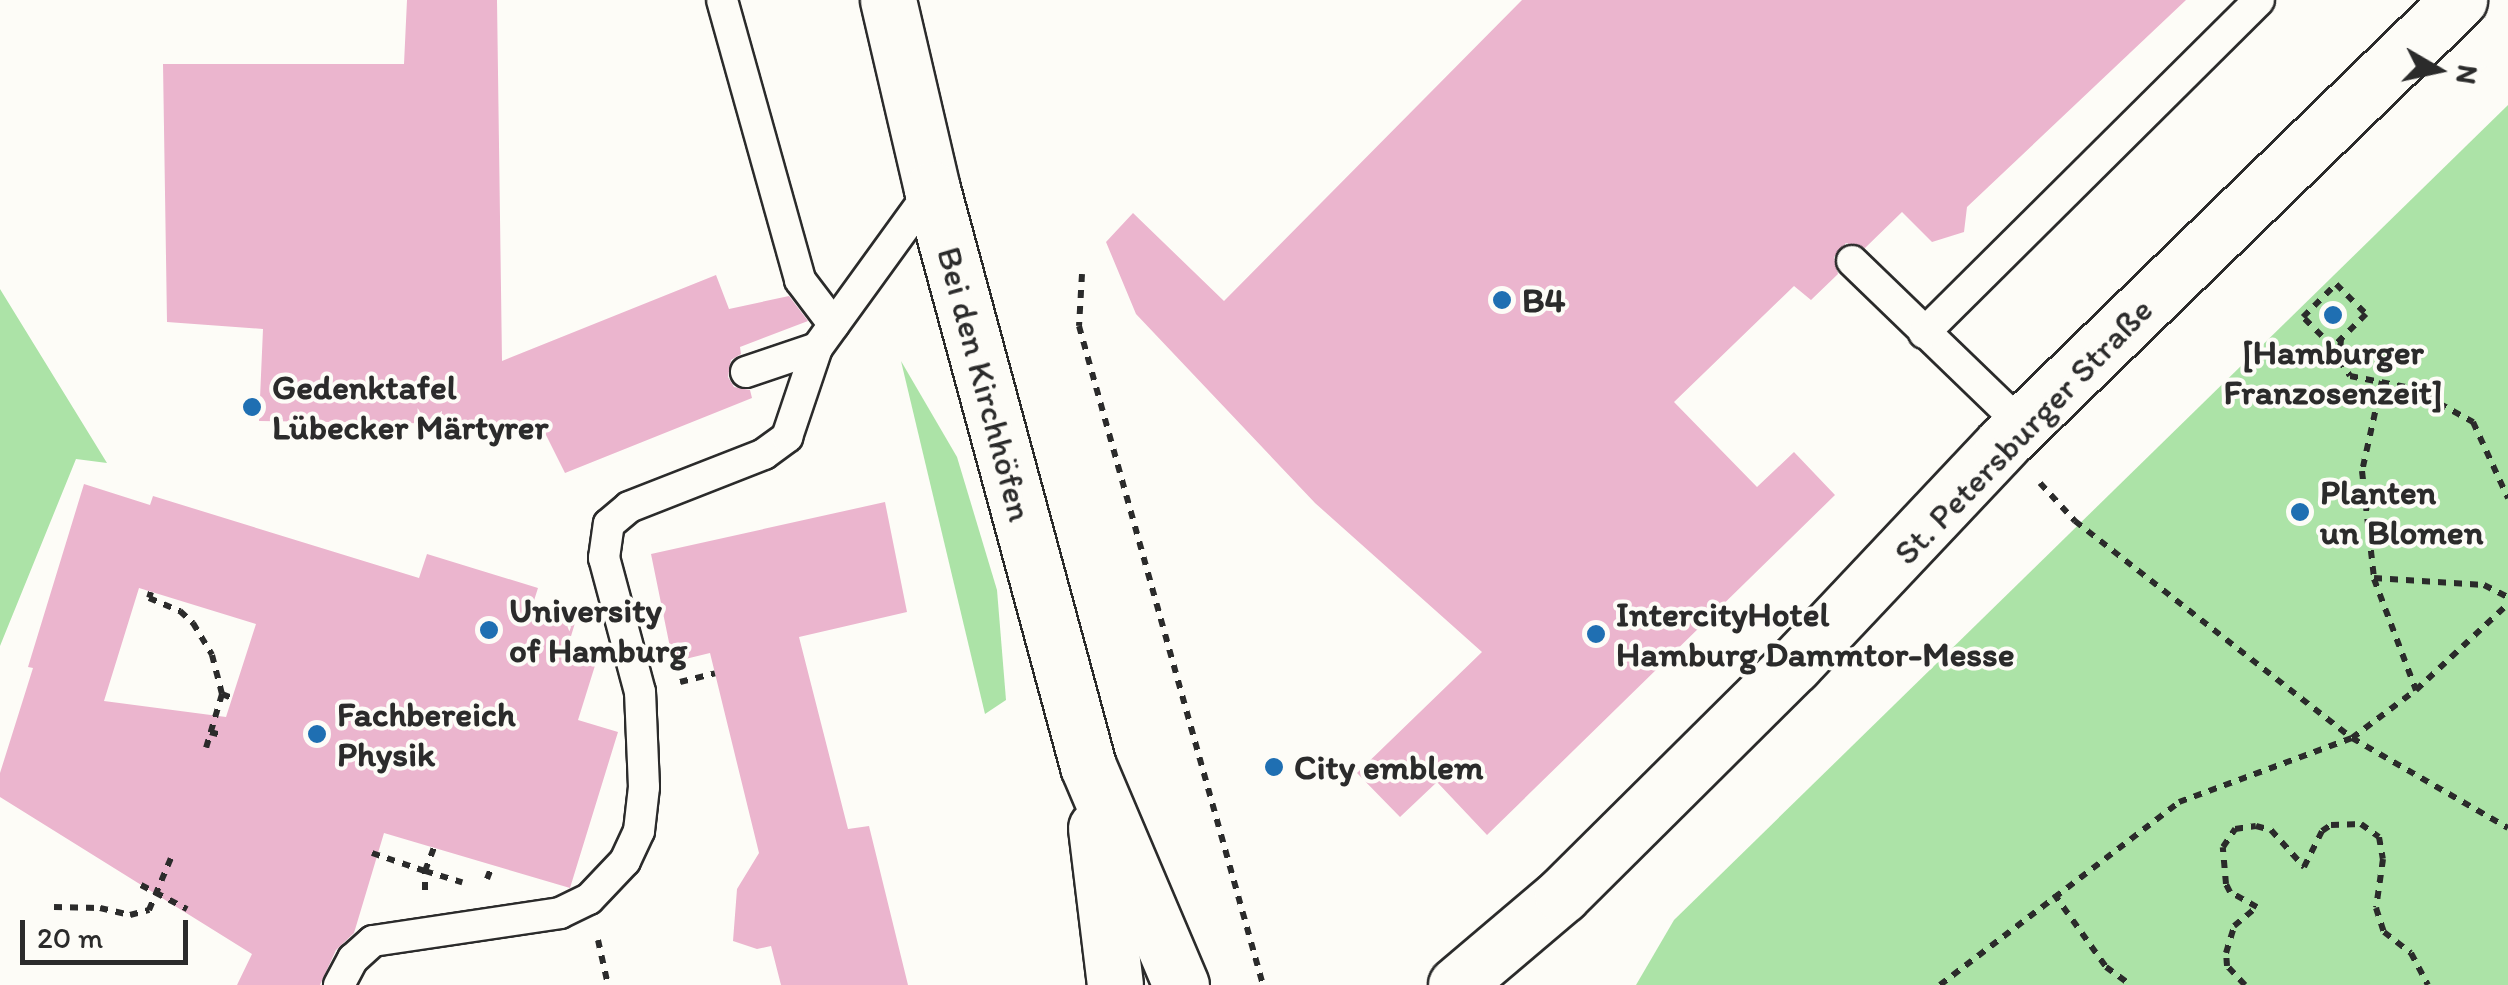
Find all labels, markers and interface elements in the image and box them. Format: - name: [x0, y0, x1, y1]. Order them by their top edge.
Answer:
- north arrow: [2388, 20, 2488, 120]
- text: N: [2449, 63, 2486, 87]
- street label: Bei den Kirchhöfen: [928, 241, 1042, 527]
- place label: B4: [1522, 279, 1566, 321]
- marker: B4: [1491, 289, 1513, 311]
- street label: St. Petersburger Straße: [1885, 289, 2161, 573]
- marker: [Hamburger Franzosenzeit]: [2322, 304, 2344, 326]
- place label: [Hamburger Franzosenzeit]: [2223, 331, 2443, 413]
- place label: Gedenktafel Lübecker Märtyrer: [272, 366, 549, 448]
- marker: Gedenktafel Lübecker Märtyrer: [241, 396, 263, 418]
- place label: Planten un Blomen: [2320, 471, 2482, 553]
- marker: Planten un Blomen: [2289, 501, 2311, 523]
- place label: University of Hamburg: [509, 589, 689, 671]
- place label: IntercityHotel Hamburg Dammtor-Messe: [1616, 593, 2015, 675]
- marker: University of Hamburg: [478, 619, 500, 641]
- marker: IntercityHotel Hamburg Dammtor-Messe: [1585, 623, 1607, 645]
- place label: Fachbereich Physik: [337, 693, 515, 775]
- marker: Fachbereich Physik: [306, 723, 328, 745]
- place label: City emblem: [1294, 746, 1483, 788]
- marker: City emblem: [1263, 756, 1285, 778]
- scale bar: [25, 900, 192, 962]
- text: 20 m: [37, 919, 103, 956]

